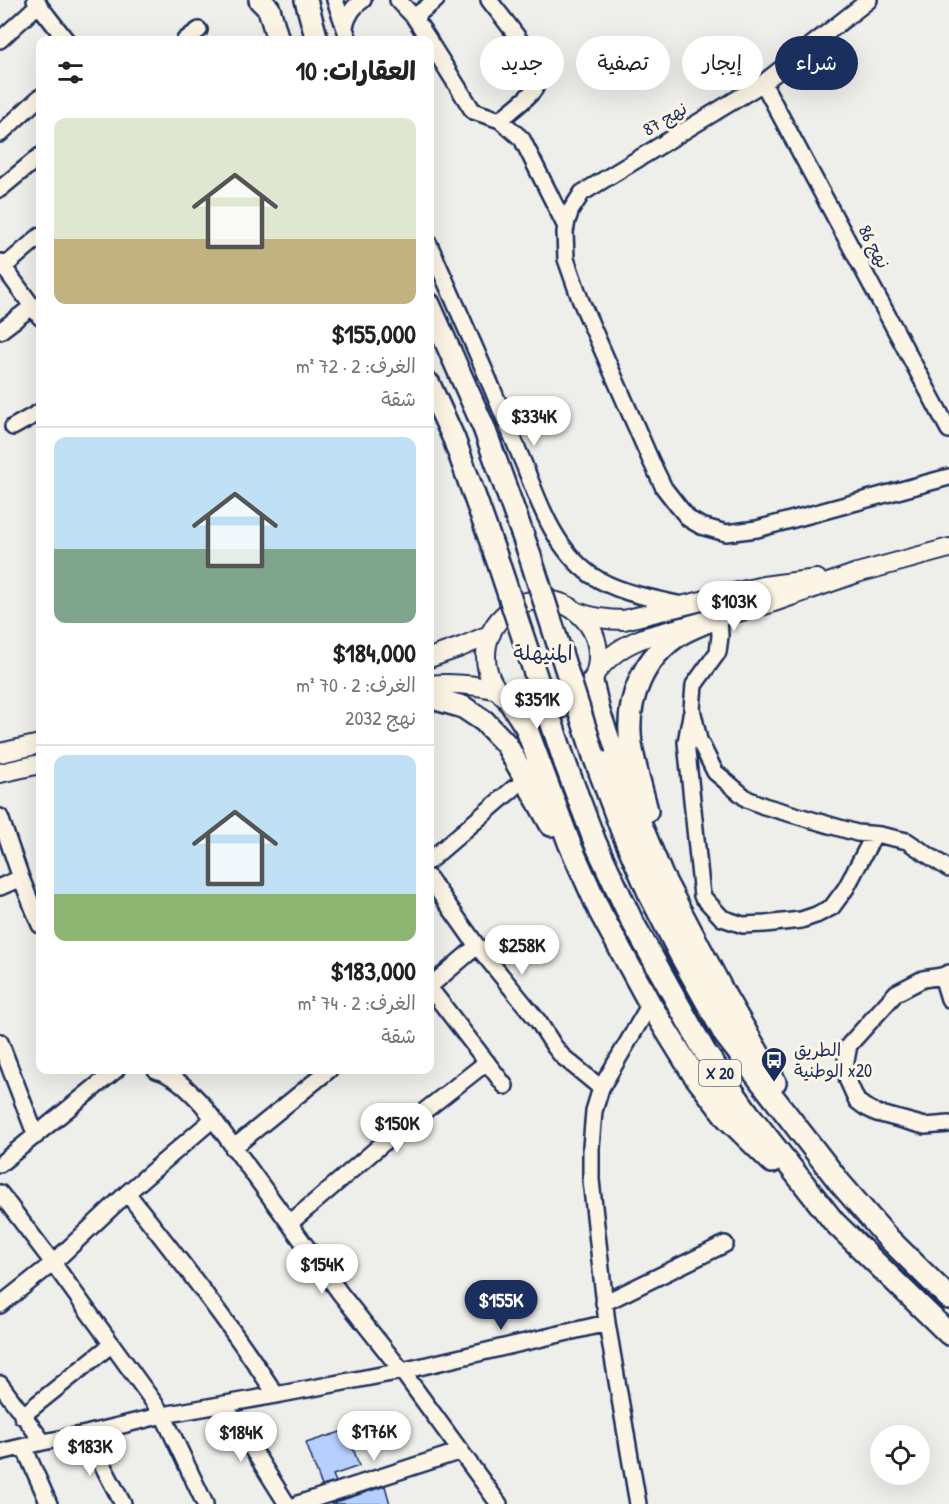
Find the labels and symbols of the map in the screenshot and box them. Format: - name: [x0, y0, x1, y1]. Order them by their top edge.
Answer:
- street label: نهج 87: [638, 96, 692, 142]
- street label: نهج 86: [853, 221, 896, 273]
- pin: $334K: [492, 396, 576, 447]
- pin: $103K: [692, 581, 776, 632]
- district label: المنيهلة: [513, 638, 573, 667]
- pin: $351K: [495, 679, 579, 730]
- pin: $258K: [480, 925, 564, 976]
- place label: الطريق الوطنية x20: [794, 1037, 872, 1083]
- bus stop icon: الطريق الوطنية x20: [759, 1045, 789, 1083]
- road number: X 20: [699, 1060, 741, 1086]
- pin: $150K: [355, 1103, 439, 1154]
- pin: $154K: [280, 1244, 364, 1295]
- pin: $155K: [459, 1280, 543, 1331]
- pin: $176K: [332, 1411, 416, 1462]
- pin: $184K: [199, 1412, 283, 1463]
- pin: $183K: [48, 1426, 132, 1477]

